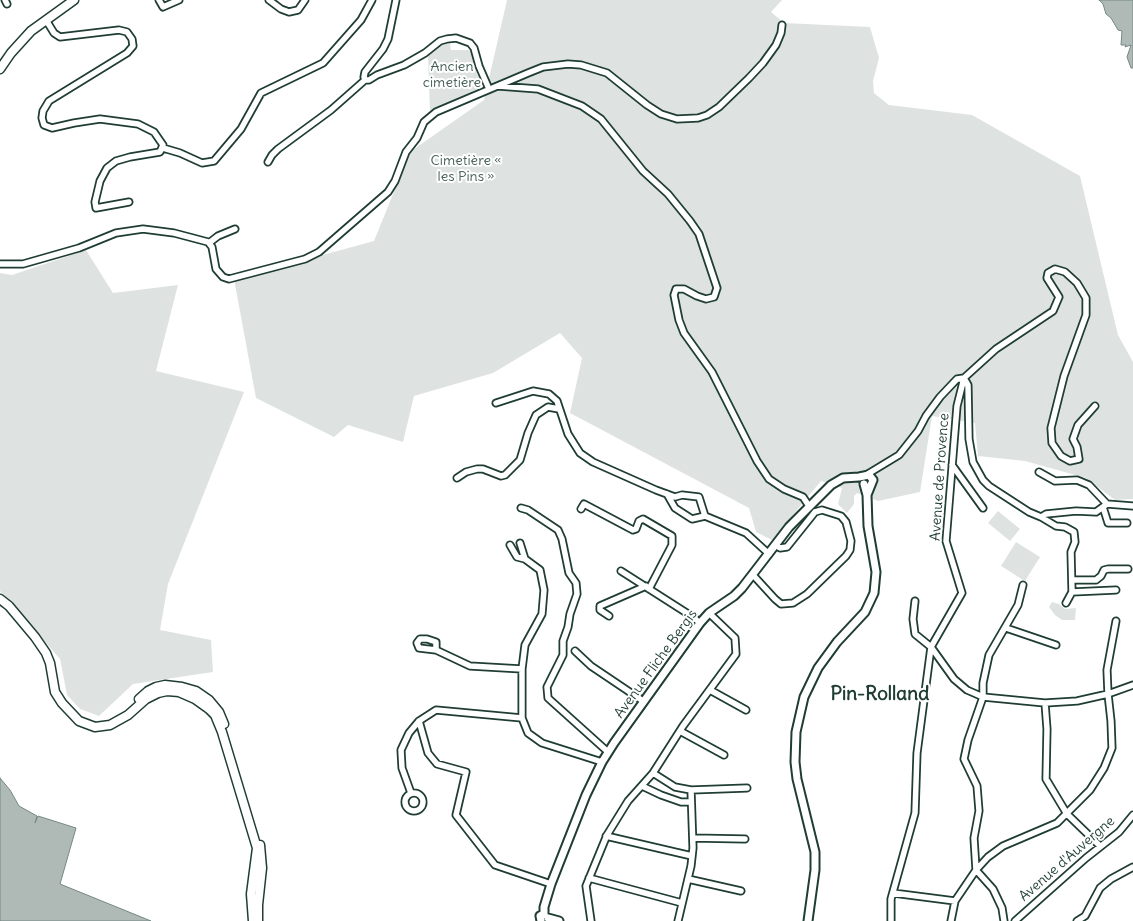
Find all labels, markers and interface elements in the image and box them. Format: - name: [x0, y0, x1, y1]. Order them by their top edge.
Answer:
- park label: Ancien cimetière: [423, 59, 481, 92]
- park label: Cimetière « les Pins »: [431, 153, 501, 186]
- street label: Avenue de Provence: [927, 413, 953, 541]
- street label: Avenue Fliche Bergis: [611, 606, 701, 722]
- district label: Pin-Rolland: [831, 684, 929, 706]
- street label: Avenue d'Auvergne: [1016, 813, 1118, 905]

